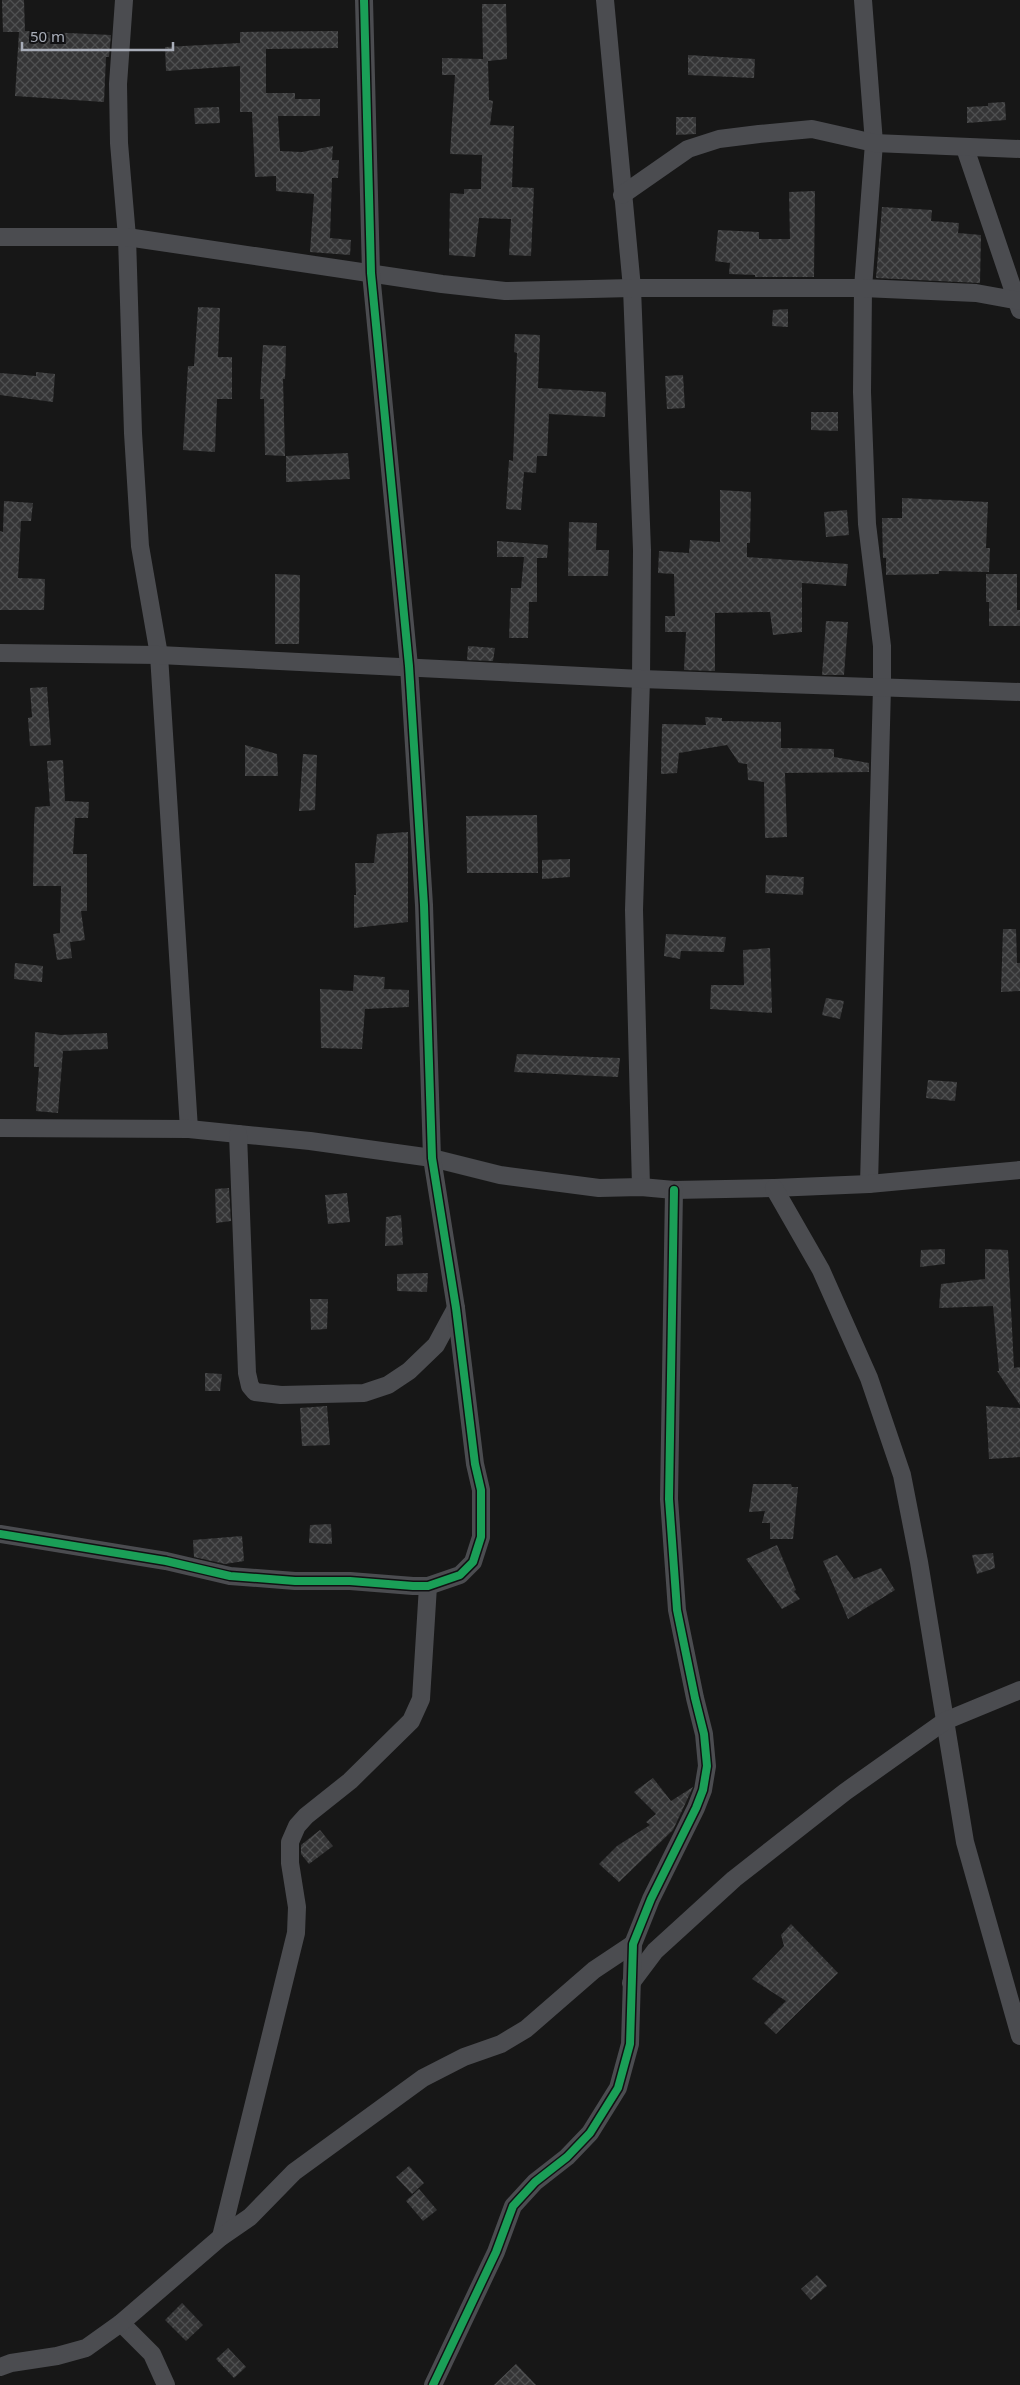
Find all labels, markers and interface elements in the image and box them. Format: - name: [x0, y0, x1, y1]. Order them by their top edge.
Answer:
- scale bar: [22, 20, 174, 52]
- text: 50 m: [30, 26, 65, 46]

